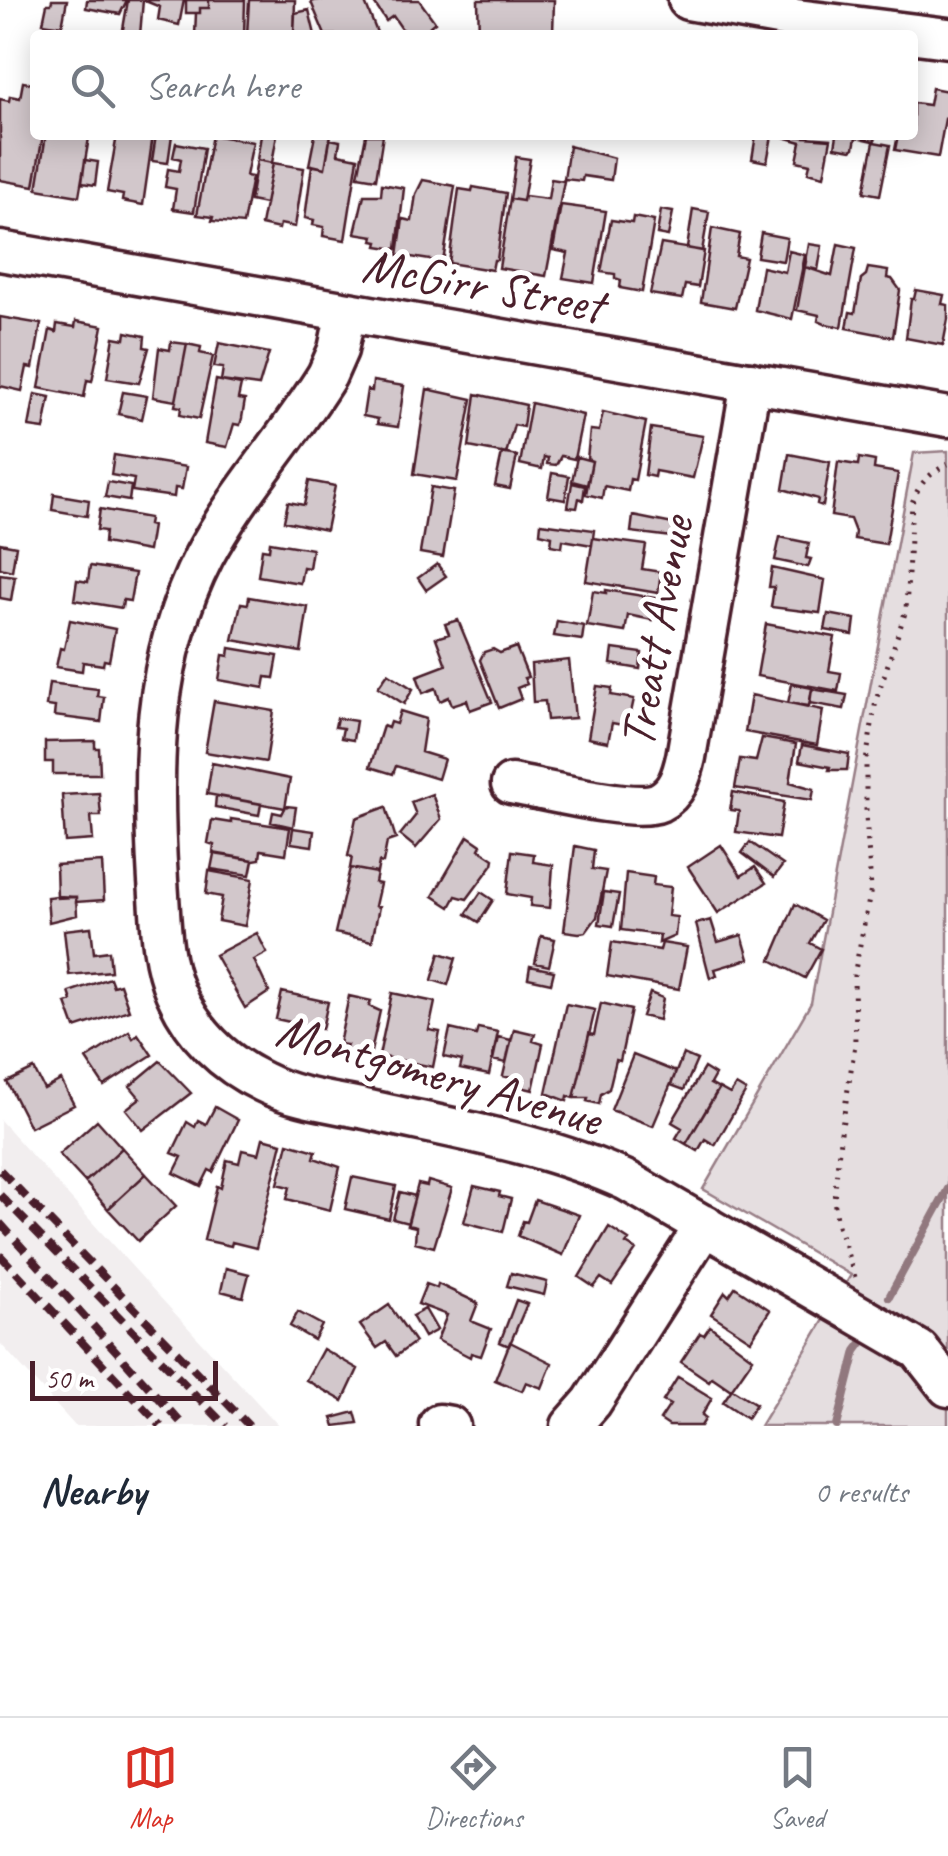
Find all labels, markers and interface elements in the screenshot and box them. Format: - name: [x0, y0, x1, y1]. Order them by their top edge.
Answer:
- search box: [30, 30, 918, 140]
- icon: search: [65, 58, 120, 113]
- text: Search here: [145, 62, 300, 109]
- street label: McGirr Street: [358, 233, 614, 338]
- street label: Treatt Avenue: [605, 509, 708, 752]
- street label: Montgomery Avenue: [270, 998, 611, 1151]
- scale bar: [30, 1356, 218, 1400]
- text: 50 m: [45, 1361, 93, 1396]
- text: Nearby: [40, 1465, 146, 1518]
- text: 0 results: [814, 1471, 908, 1512]
- tab: Map: [123, 1740, 178, 1835]
- tab: Directions: [425, 1740, 523, 1835]
- tab: Saved: [770, 1740, 825, 1835]

